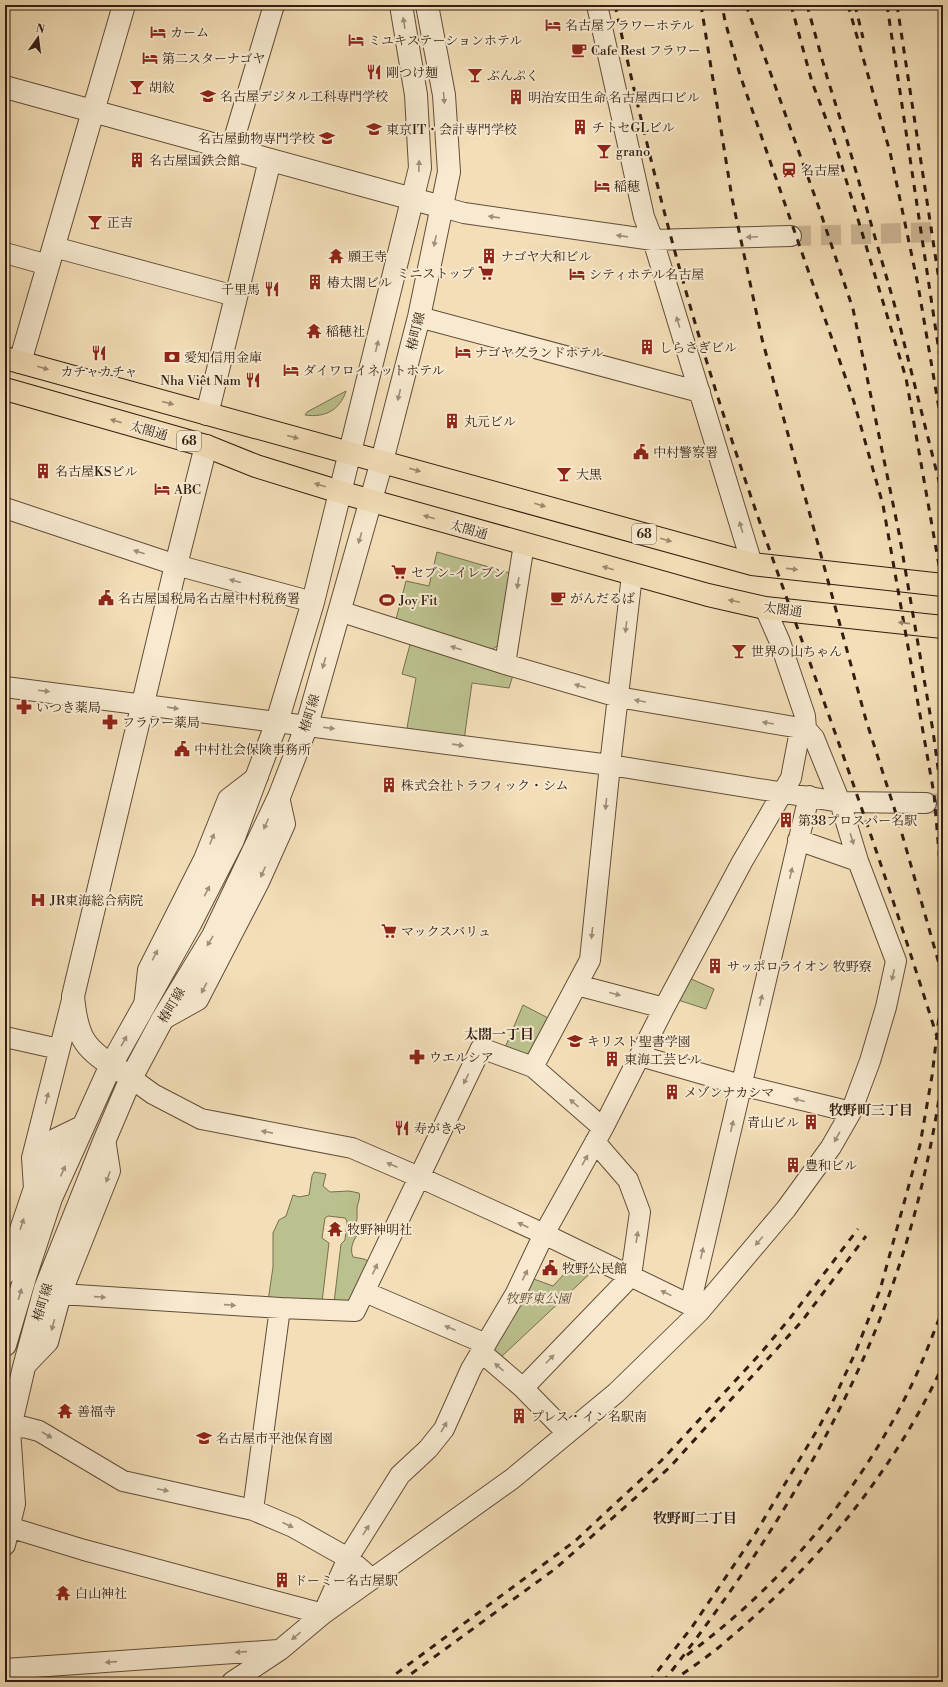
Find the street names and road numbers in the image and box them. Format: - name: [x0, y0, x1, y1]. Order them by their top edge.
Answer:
- street label: 椿町線: [403, 310, 428, 352]
- street label: 太閤通: [128, 418, 170, 444]
- road number: 68: [177, 431, 201, 451]
- street label: 太閤通: [448, 517, 490, 543]
- road number: 68: [632, 524, 656, 544]
- street label: 太閤通: [763, 600, 803, 620]
- street label: 椿町線: [297, 692, 323, 734]
- street label: 椿町線: [155, 985, 189, 1026]
- street label: 椿町線: [30, 1281, 56, 1323]

